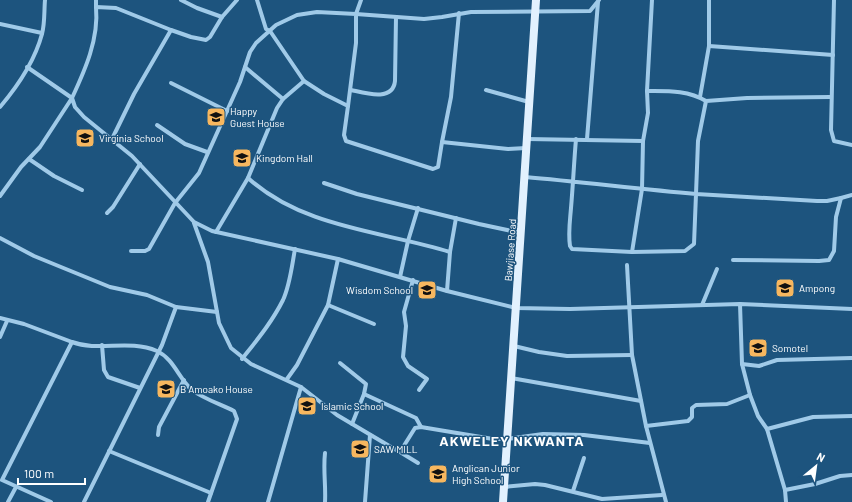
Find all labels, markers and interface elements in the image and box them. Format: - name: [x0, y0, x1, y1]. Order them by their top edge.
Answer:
- place label: Happy Guest House: [230, 105, 285, 129]
- school or university icon: Happy Guest House: [205, 106, 227, 128]
- school or university icon: Virginia School: [74, 127, 96, 149]
- place label: Virginia School: [99, 132, 163, 144]
- school or university icon: Kingdom Hall: [231, 147, 253, 169]
- place label: Kingdom Hall: [256, 152, 313, 164]
- street label: Bawjiase Road: [502, 218, 518, 282]
- school or university icon: Ampong: [774, 277, 796, 299]
- school or university icon: Wisdom School: [416, 279, 438, 301]
- place label: Ampong: [799, 282, 835, 294]
- place label: Wisdom School: [346, 284, 413, 296]
- school or university icon: Somotel: [747, 337, 769, 359]
- place label: Somotel: [772, 342, 808, 354]
- school or university icon: B Amoako House: [155, 378, 177, 400]
- place label: B Amoako House: [180, 383, 253, 395]
- school or university icon: Islamic School: [296, 395, 318, 417]
- place label: Islamic School: [321, 400, 383, 412]
- district label: AKWELEY NKWANTA: [439, 432, 585, 449]
- school or university icon: SAW MILL: [349, 438, 371, 460]
- place label: SAW MILL: [374, 443, 418, 455]
- north arrow: [796, 446, 836, 486]
- text: N: [815, 449, 827, 464]
- scale bar: [18, 460, 85, 486]
- place label: Anglican Junior High School: [452, 462, 520, 486]
- school or university icon: Anglican Junior High School: [427, 463, 449, 485]
- text: 100 m: [24, 466, 54, 480]

